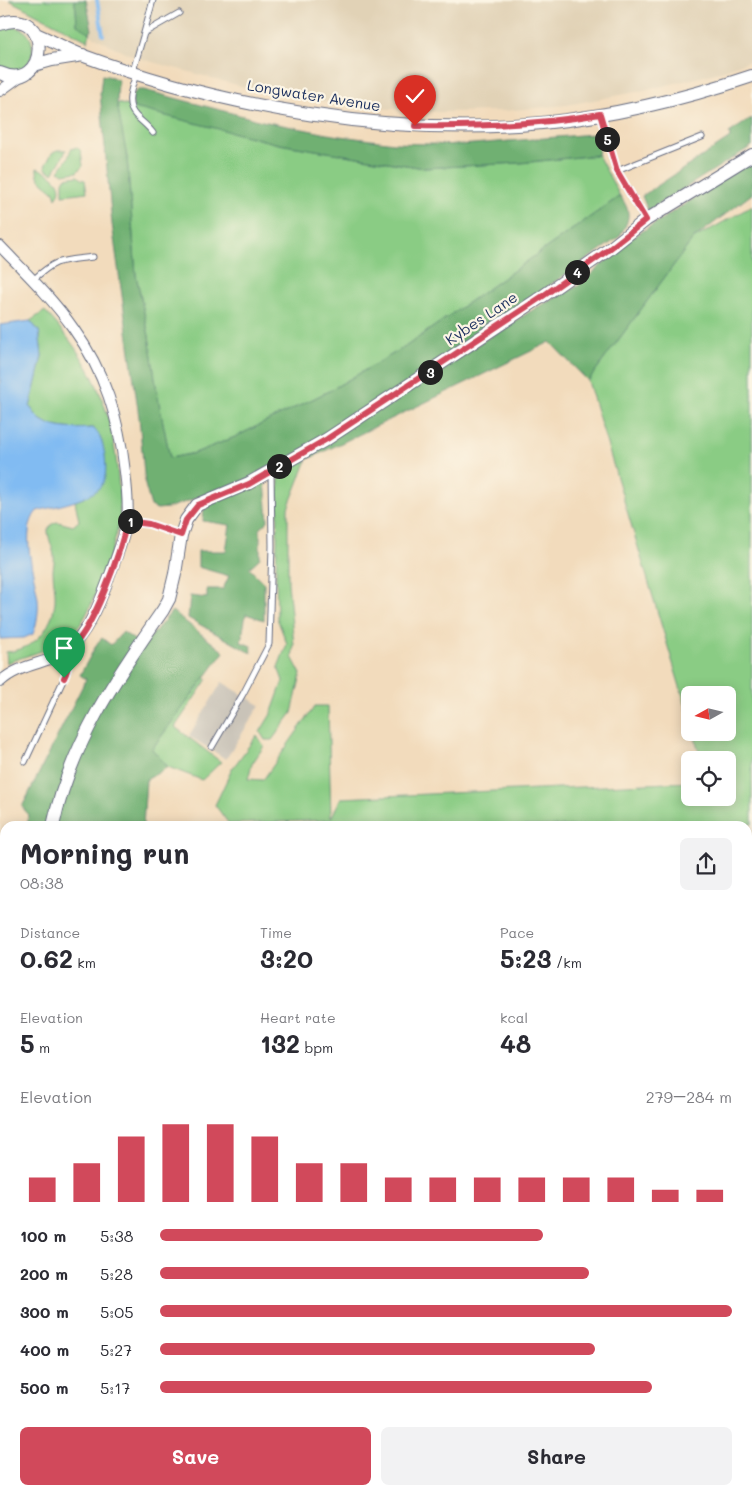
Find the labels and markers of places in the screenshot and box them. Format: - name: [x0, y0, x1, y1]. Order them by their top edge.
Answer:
- pin: [394, 75, 436, 126]
- pin: 5: [594, 126, 620, 152]
- pin: 4: [564, 260, 590, 284]
- pin: 3: [418, 360, 442, 384]
- pin: 2: [266, 454, 292, 478]
- pin: 1: [118, 508, 142, 534]
- pin: [43, 627, 85, 678]

